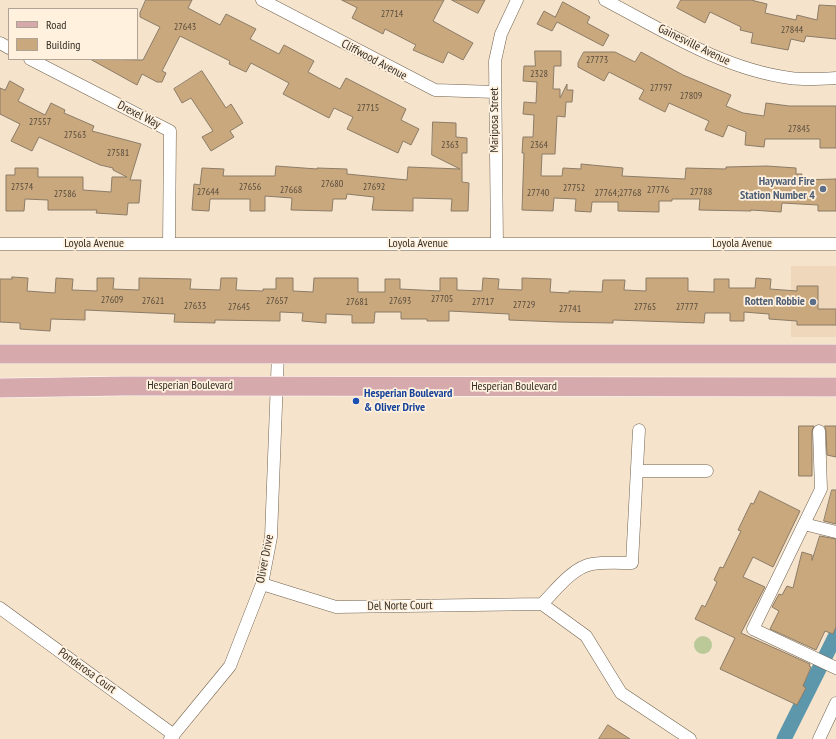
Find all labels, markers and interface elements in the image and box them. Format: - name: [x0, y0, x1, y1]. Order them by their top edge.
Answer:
- legend: [8, 8, 138, 60]
- house number: 27714: [381, 8, 403, 20]
- text: Road: [46, 17, 66, 32]
- house number: 27643: [174, 21, 196, 33]
- street label: Gainesville Avenue: [656, 21, 732, 69]
- house number: 27844: [781, 24, 803, 36]
- text: Building: [46, 37, 81, 52]
- street label: Cliffwood Avenue: [339, 37, 409, 83]
- house number: 27773: [586, 54, 608, 66]
- house number: 2328: [530, 68, 548, 80]
- house number: 27797: [650, 82, 672, 94]
- street label: Mariposa Street: [488, 88, 502, 152]
- house number: 27809: [680, 90, 702, 102]
- street label: Drexel Way: [115, 98, 163, 132]
- house number: 27715: [357, 102, 379, 114]
- house number: 27557: [29, 116, 51, 128]
- house number: 27845: [788, 123, 810, 135]
- house number: 27563: [64, 129, 86, 141]
- house number: 2363: [441, 139, 459, 151]
- house number: 2364: [530, 139, 548, 151]
- house number: 27581: [107, 147, 129, 159]
- place label: Hayward Fire Station Number 4: [740, 175, 815, 203]
- house number: 27680: [321, 178, 343, 190]
- house number: 27574: [11, 181, 33, 193]
- house number: 27656: [239, 181, 261, 193]
- house number: 27692: [363, 181, 385, 193]
- house number: 27752: [563, 182, 585, 194]
- house number: 27668: [280, 184, 302, 196]
- house number: 27776: [647, 184, 669, 196]
- marker: Hayward Fire Station Number 4: [818, 184, 828, 194]
- house number: 27644: [197, 186, 219, 198]
- house number: 27788: [690, 186, 712, 198]
- house number: 27740: [527, 187, 549, 199]
- house number: 27764;27768: [594, 187, 642, 199]
- house number: 27586: [54, 188, 76, 200]
- street label: Loyola Avenue: [64, 237, 124, 251]
- street label: Loyola Avenue: [388, 237, 448, 251]
- street label: Loyola Avenue: [712, 237, 772, 251]
- house number: 27705: [431, 293, 453, 305]
- house number: 27609: [101, 294, 123, 306]
- house number: 27621: [142, 295, 164, 307]
- house number: 27657: [266, 295, 288, 307]
- house number: 27693: [389, 295, 411, 307]
- place label: Rotten Robbie: [745, 295, 805, 309]
- house number: 27681: [346, 296, 368, 308]
- house number: 27717: [472, 296, 494, 308]
- marker: Rotten Robbie: [808, 297, 818, 307]
- house number: 27729: [513, 299, 535, 311]
- house number: 27633: [184, 300, 206, 312]
- house number: 27645: [228, 301, 250, 313]
- house number: 27765: [634, 301, 656, 313]
- house number: 27777: [676, 301, 698, 313]
- house number: 27741: [559, 303, 581, 315]
- street label: Hesperian Boulevard: [147, 379, 233, 393]
- street label: Hesperian Boulevard: [471, 380, 557, 394]
- place label: Hesperian Boulevard & Oliver Drive: [364, 387, 452, 415]
- marker: Hesperian Boulevard & Oliver Drive: [351, 396, 361, 406]
- street label: Oliver Drive: [253, 533, 277, 585]
- street label: Del Norte Court: [367, 598, 433, 614]
- street label: Ponderosa Court: [55, 645, 119, 697]

